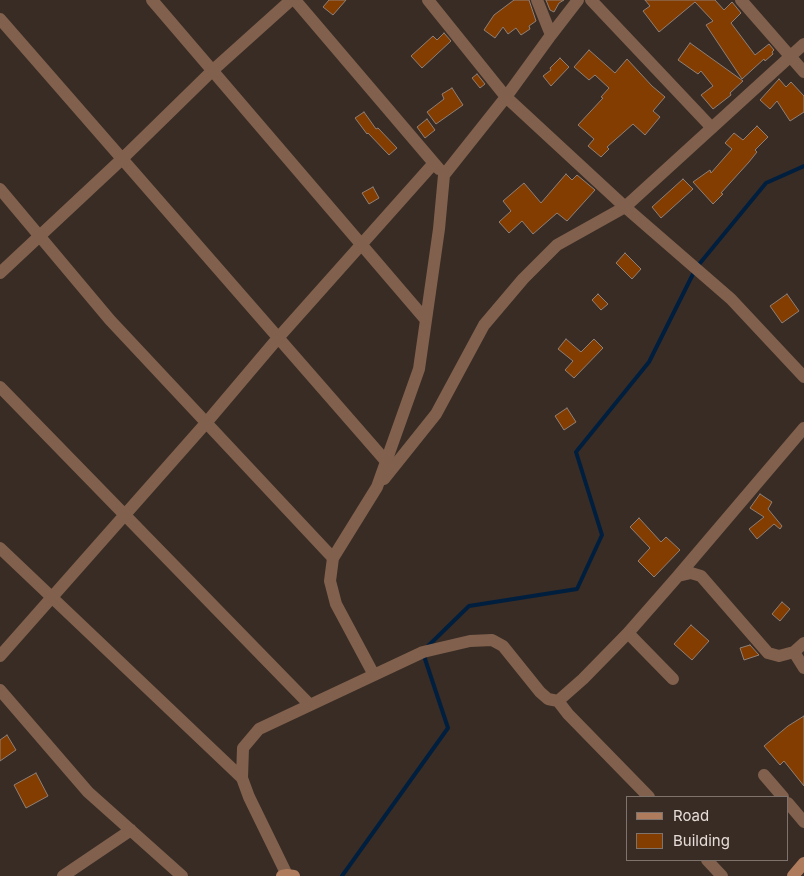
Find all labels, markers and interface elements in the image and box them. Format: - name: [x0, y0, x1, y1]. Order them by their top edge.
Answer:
- legend: [626, 796, 789, 861]
- text: Road: [673, 806, 709, 825]
- text: Building: [673, 831, 730, 850]

